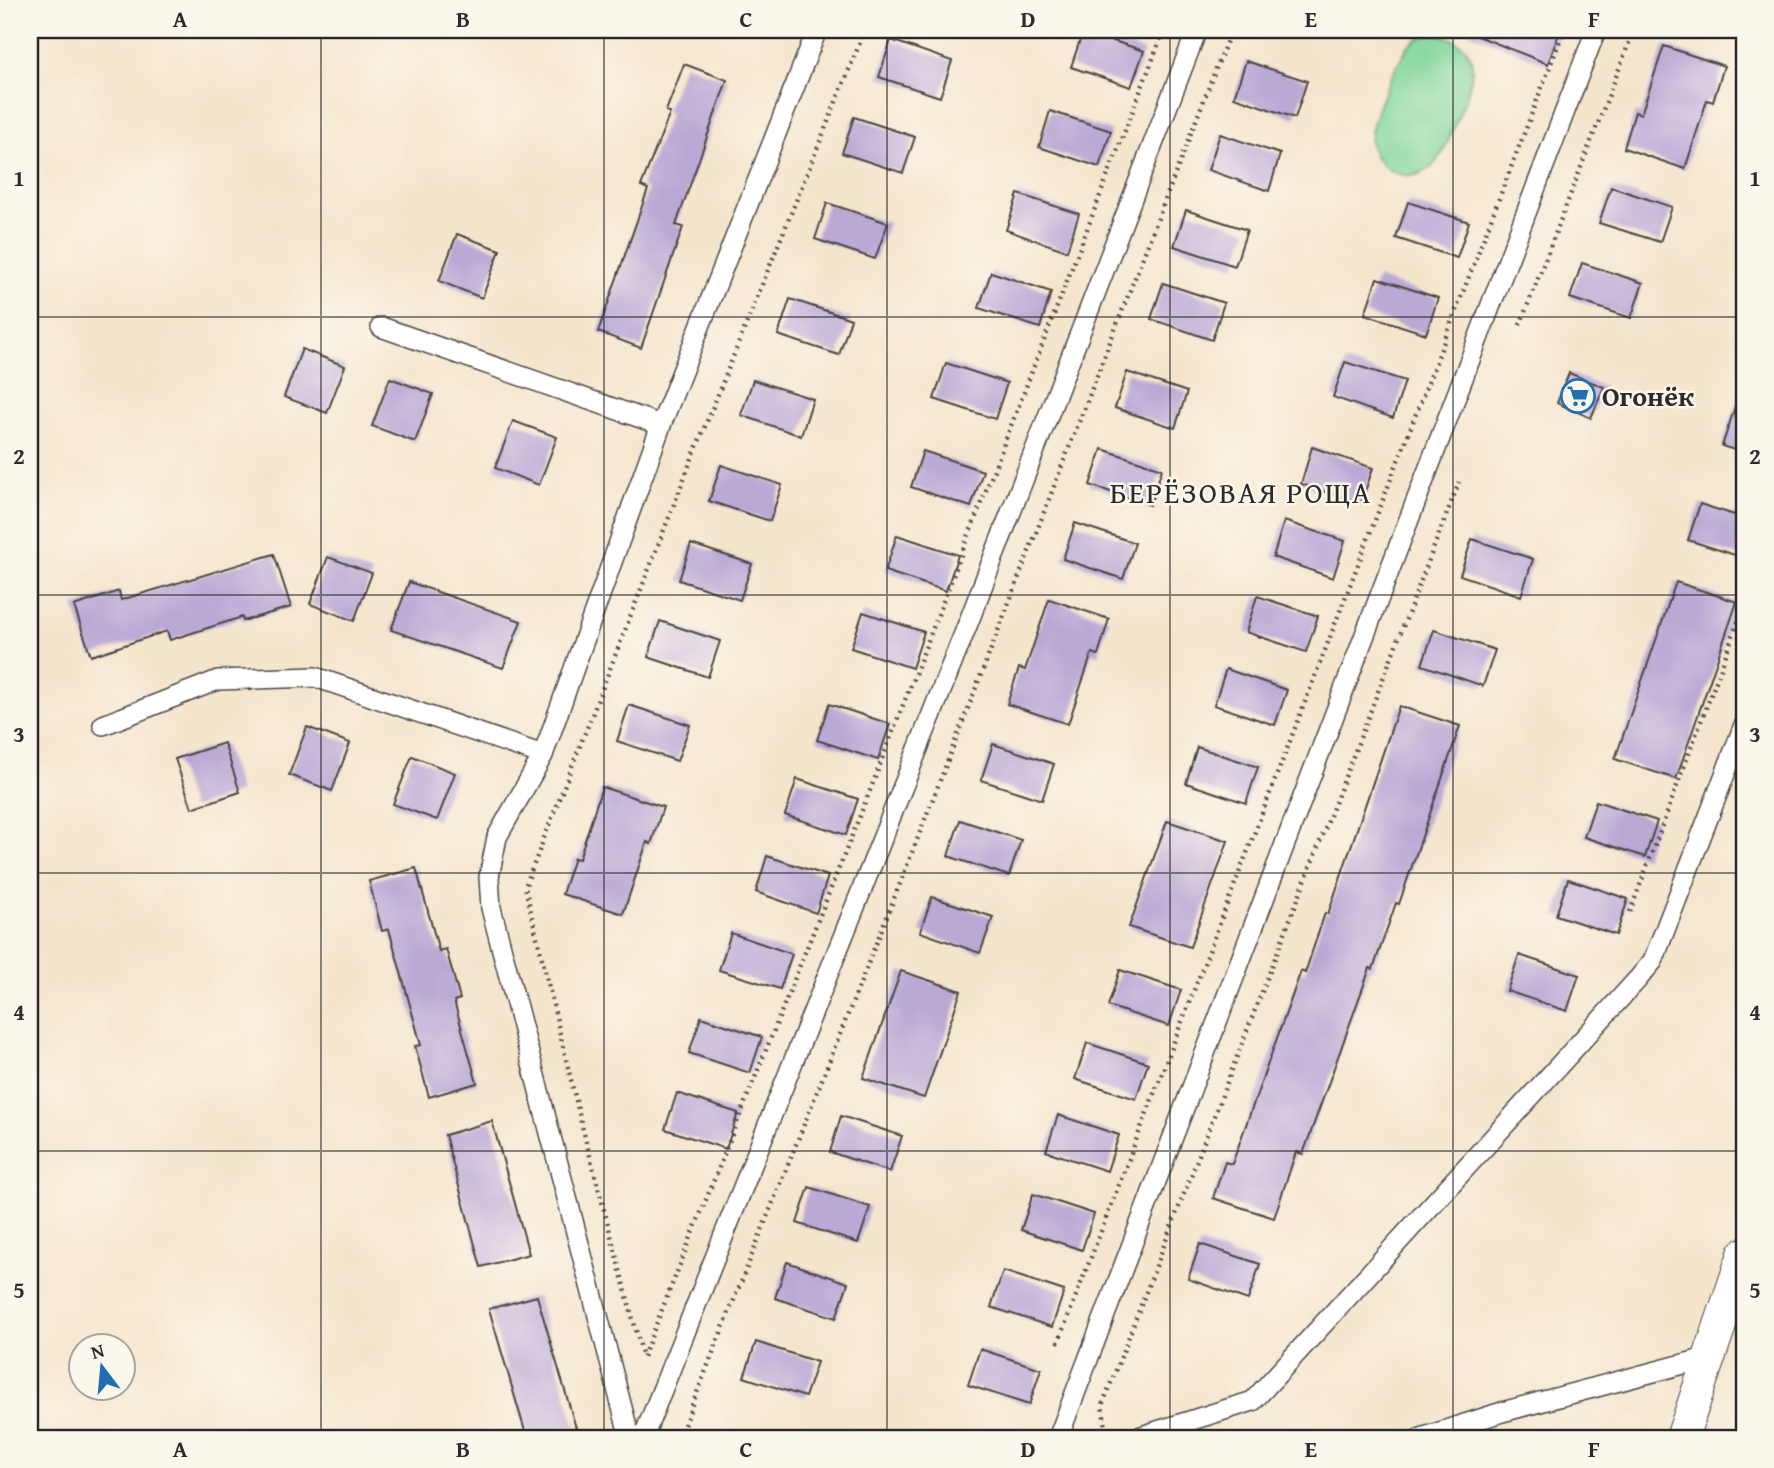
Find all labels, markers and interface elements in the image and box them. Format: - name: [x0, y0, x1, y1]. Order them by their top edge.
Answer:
- text: A: [173, 2, 188, 35]
- text: B: [456, 2, 470, 35]
- text: C: [739, 2, 753, 35]
- text: D: [1021, 2, 1036, 35]
- text: E: [1305, 2, 1317, 35]
- text: F: [1588, 2, 1600, 35]
- text: 1: [13, 161, 25, 194]
- text: 1: [1749, 161, 1761, 194]
- place label: Огонёк: [1602, 375, 1695, 416]
- supermarket icon: Огонёк: [1559, 377, 1597, 415]
- text: 2: [13, 439, 25, 472]
- text: 2: [1749, 439, 1761, 472]
- district label: БЕРЁЗОВАЯ РОЩА: [1110, 470, 1372, 514]
- text: 3: [13, 717, 25, 750]
- text: 3: [1749, 717, 1761, 750]
- text: 4: [13, 995, 25, 1028]
- text: 4: [1749, 995, 1761, 1028]
- text: 5: [13, 1273, 25, 1306]
- text: 5: [1749, 1273, 1761, 1306]
- north arrow: [66, 1332, 136, 1402]
- text: N: [87, 1335, 108, 1366]
- text: A: [173, 1432, 188, 1465]
- text: B: [456, 1432, 470, 1465]
- text: C: [739, 1432, 753, 1465]
- text: D: [1021, 1432, 1036, 1465]
- text: E: [1305, 1432, 1317, 1465]
- text: F: [1588, 1432, 1600, 1465]

